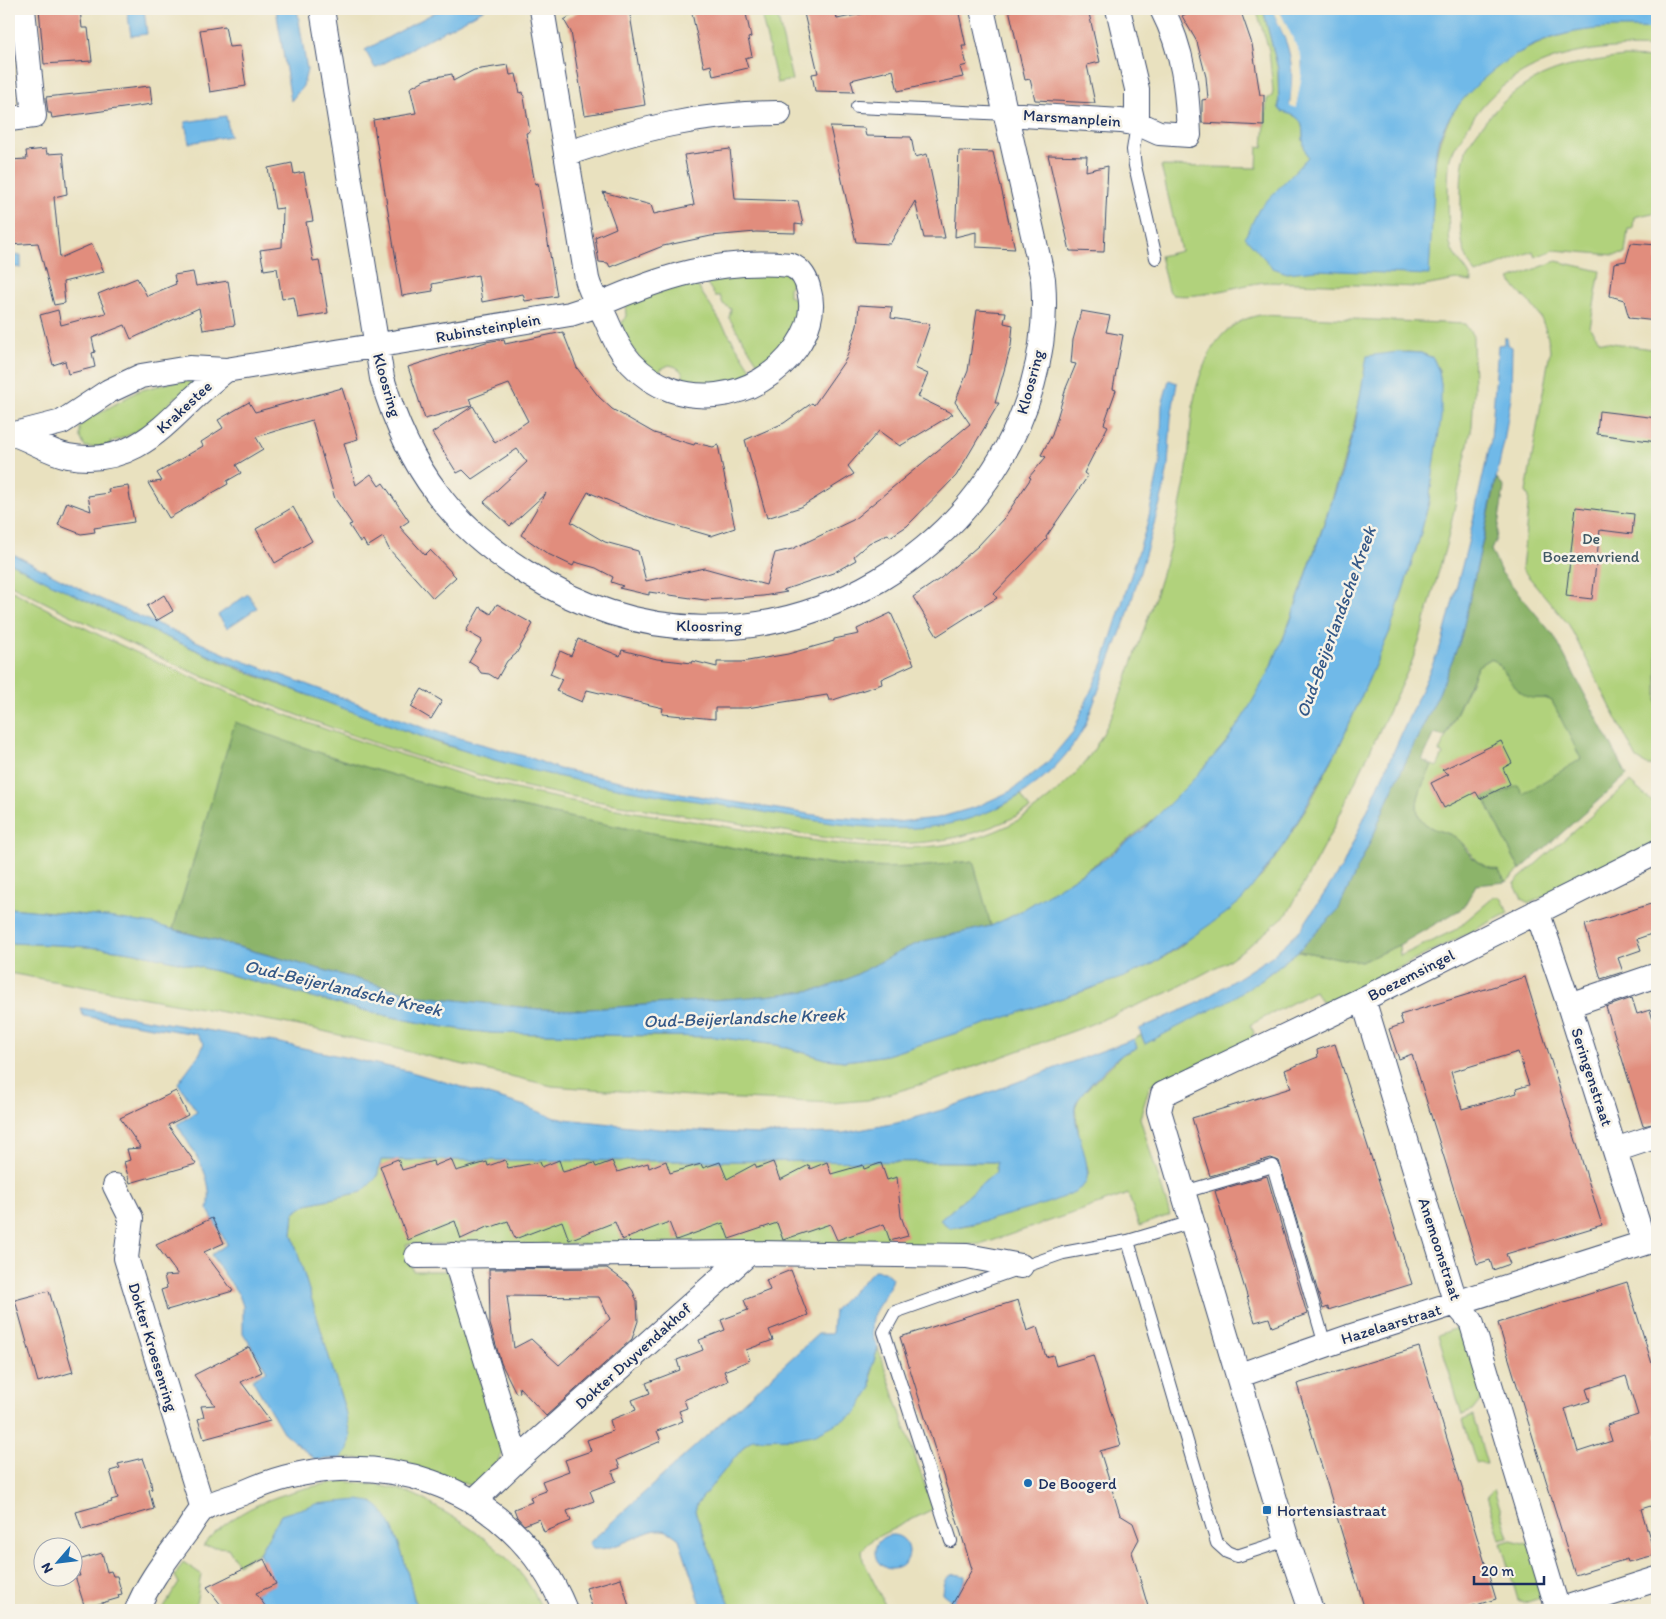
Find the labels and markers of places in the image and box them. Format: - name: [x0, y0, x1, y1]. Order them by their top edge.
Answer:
- place label: De Boogerd: [1038, 1474, 1117, 1493]
- marker: De Boogerd: [1022, 1477, 1034, 1489]
- place label: Hortensiastraat: [1277, 1501, 1386, 1520]
- marker: Hortensiastraat: [1261, 1504, 1273, 1516]

